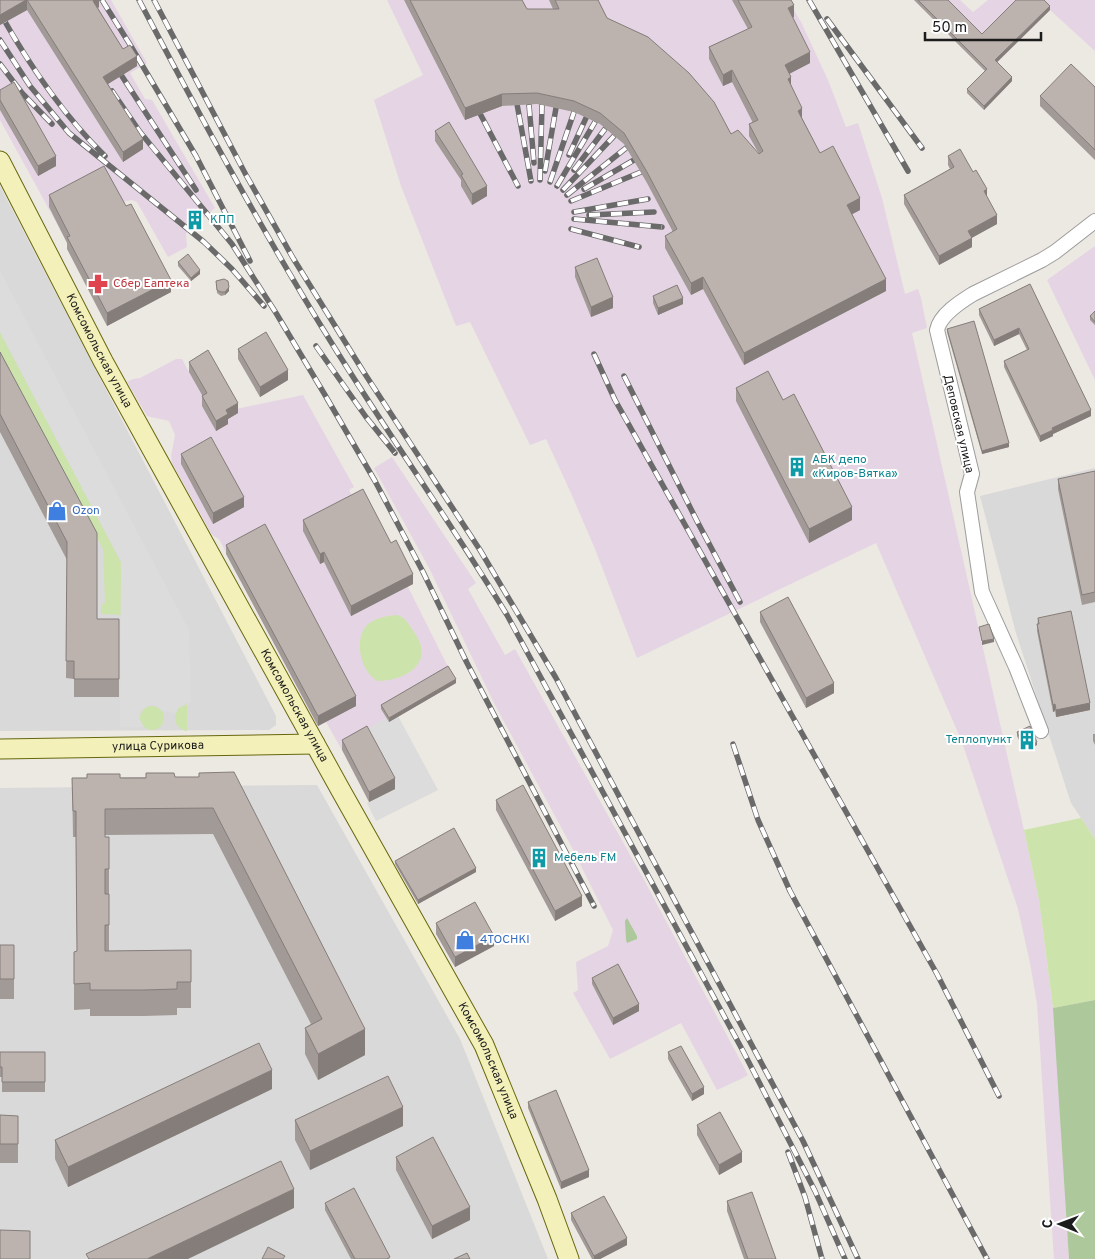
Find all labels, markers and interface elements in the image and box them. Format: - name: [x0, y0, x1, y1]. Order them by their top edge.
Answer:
- scale bar: [925, 10, 1041, 42]
- text: 50 m: [932, 19, 967, 38]
- building icon: КПП: [184, 209, 206, 231]
- place label: КПП: [210, 212, 234, 228]
- pharmacy icon: Сбер Еаптека: [87, 273, 109, 295]
- place label: Сбер Еаптека: [113, 276, 189, 292]
- street label: Комсомольская улица: [62, 291, 136, 411]
- street label: Деповская улица: [939, 373, 977, 475]
- place label: АБК депо «Киров-Вятка»: [812, 452, 898, 482]
- building icon: АБК депо «Киров-Вятка»: [786, 456, 808, 478]
- shop icon: Ozon: [46, 500, 68, 522]
- place label: Ozon: [72, 503, 100, 519]
- street label: Комсомольская улица: [256, 646, 332, 765]
- building icon: Теплопункт: [1016, 729, 1038, 751]
- place label: Теплопункт: [945, 732, 1013, 748]
- street label: улица Сурикова: [112, 738, 204, 755]
- building icon: Мебель FM: [528, 847, 550, 869]
- place label: Мебель FM: [554, 850, 616, 866]
- shop icon: 4TOCHKI: [454, 929, 476, 951]
- place label: 4TOCHKI: [480, 932, 530, 948]
- street label: Комсомольская улица: [454, 1000, 522, 1122]
- north arrow: [1035, 1199, 1085, 1249]
- text: С: [1040, 1219, 1057, 1228]

